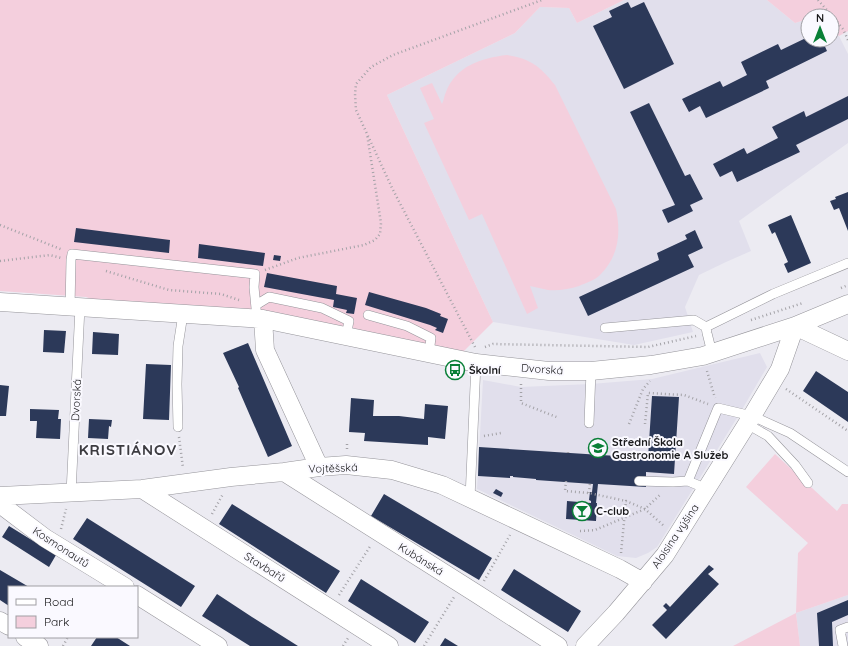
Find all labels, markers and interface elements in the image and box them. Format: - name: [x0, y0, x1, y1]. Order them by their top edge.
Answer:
- north arrow: [800, 8, 840, 48]
- text: N: [816, 11, 824, 25]
- bus stop icon: Školní: [444, 359, 466, 381]
- street label: Dvorská: [520, 361, 564, 377]
- place label: Školní: [469, 363, 501, 377]
- street label: Dvorská: [68, 379, 84, 421]
- place label: Střední Škola Gastronomie A Služeb: [612, 435, 729, 462]
- school or university icon: Střední Škola Gastronomie A Služeb: [587, 437, 609, 459]
- district label: KRISTIÁNOV: [79, 440, 177, 459]
- street label: Vojtěšská: [308, 460, 358, 476]
- bar icon: C-club: [571, 500, 593, 522]
- street label: Aloisina výšina: [648, 501, 702, 571]
- place label: C-club: [596, 504, 629, 518]
- street label: Kosmonautů: [30, 523, 92, 571]
- street label: Kubánská: [396, 540, 446, 578]
- street label: Stavbařů: [242, 549, 288, 585]
- legend: [8, 586, 138, 638]
- text: Road: [44, 594, 74, 609]
- text: Park: [44, 614, 69, 629]

